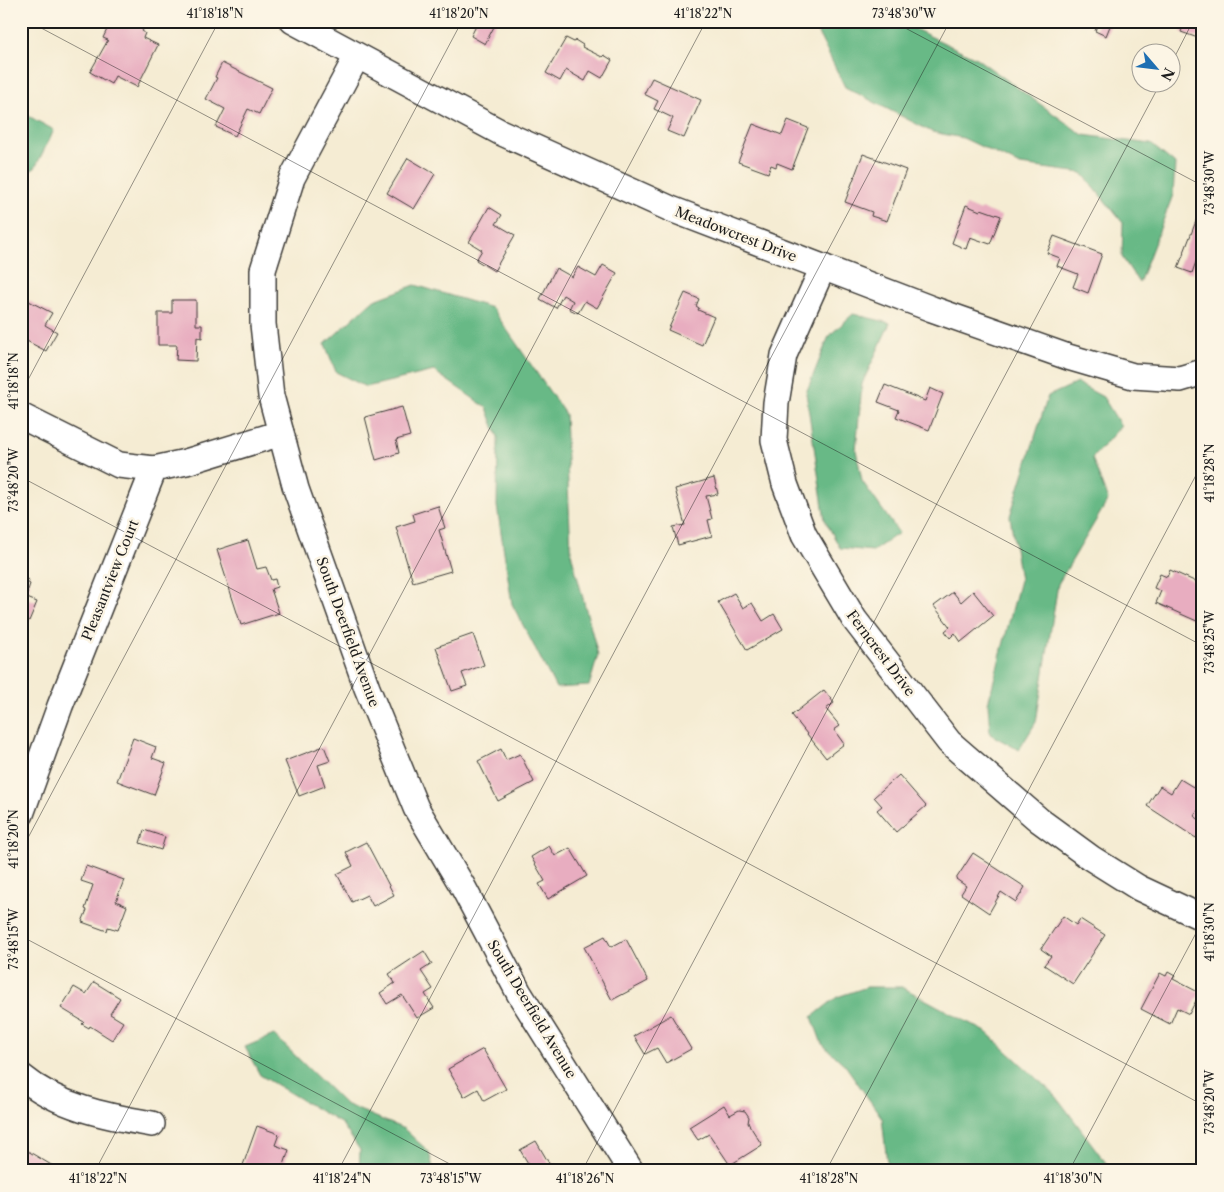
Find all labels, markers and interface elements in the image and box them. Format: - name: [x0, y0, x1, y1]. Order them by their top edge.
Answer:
- text: 41°18'18"N: [186, 6, 244, 21]
- text: 41°18'20"N: [429, 6, 489, 21]
- text: 41°18'22"N: [674, 6, 732, 21]
- text: 73°48'30"W: [872, 6, 937, 21]
- north arrow: [1132, 42, 1182, 92]
- text: N: [1157, 65, 1178, 84]
- text: 73°48'30"W: [1202, 150, 1217, 215]
- street label: Meadowcrest Drive: [673, 202, 800, 266]
- text: 41°18'18"N: [6, 352, 21, 410]
- text: 41°18'28"N: [1202, 443, 1217, 502]
- text: 73°48'20"W: [6, 447, 21, 512]
- street label: Pleasantview Court: [77, 517, 143, 643]
- street label: South Deerfield Avenue: [312, 555, 384, 710]
- street label: Ferncrest Drive: [843, 606, 919, 700]
- text: 73°48'25"W: [1202, 609, 1217, 674]
- text: 41°18'20"N: [6, 809, 21, 869]
- text: 41°18'30"N: [1202, 902, 1217, 962]
- text: 73°48'15"W: [6, 907, 21, 970]
- street label: South Deerfield Avenue: [484, 937, 581, 1082]
- text: 73°48'20"W: [1202, 1069, 1217, 1134]
- text: 41°18'22"N: [69, 1171, 127, 1186]
- text: 41°18'24"N: [313, 1171, 371, 1186]
- text: 73°48'15"W: [420, 1171, 483, 1186]
- text: 41°18'26"N: [556, 1171, 614, 1186]
- text: 41°18'28"N: [800, 1171, 859, 1186]
- text: 41°18'30"N: [1043, 1171, 1103, 1186]

